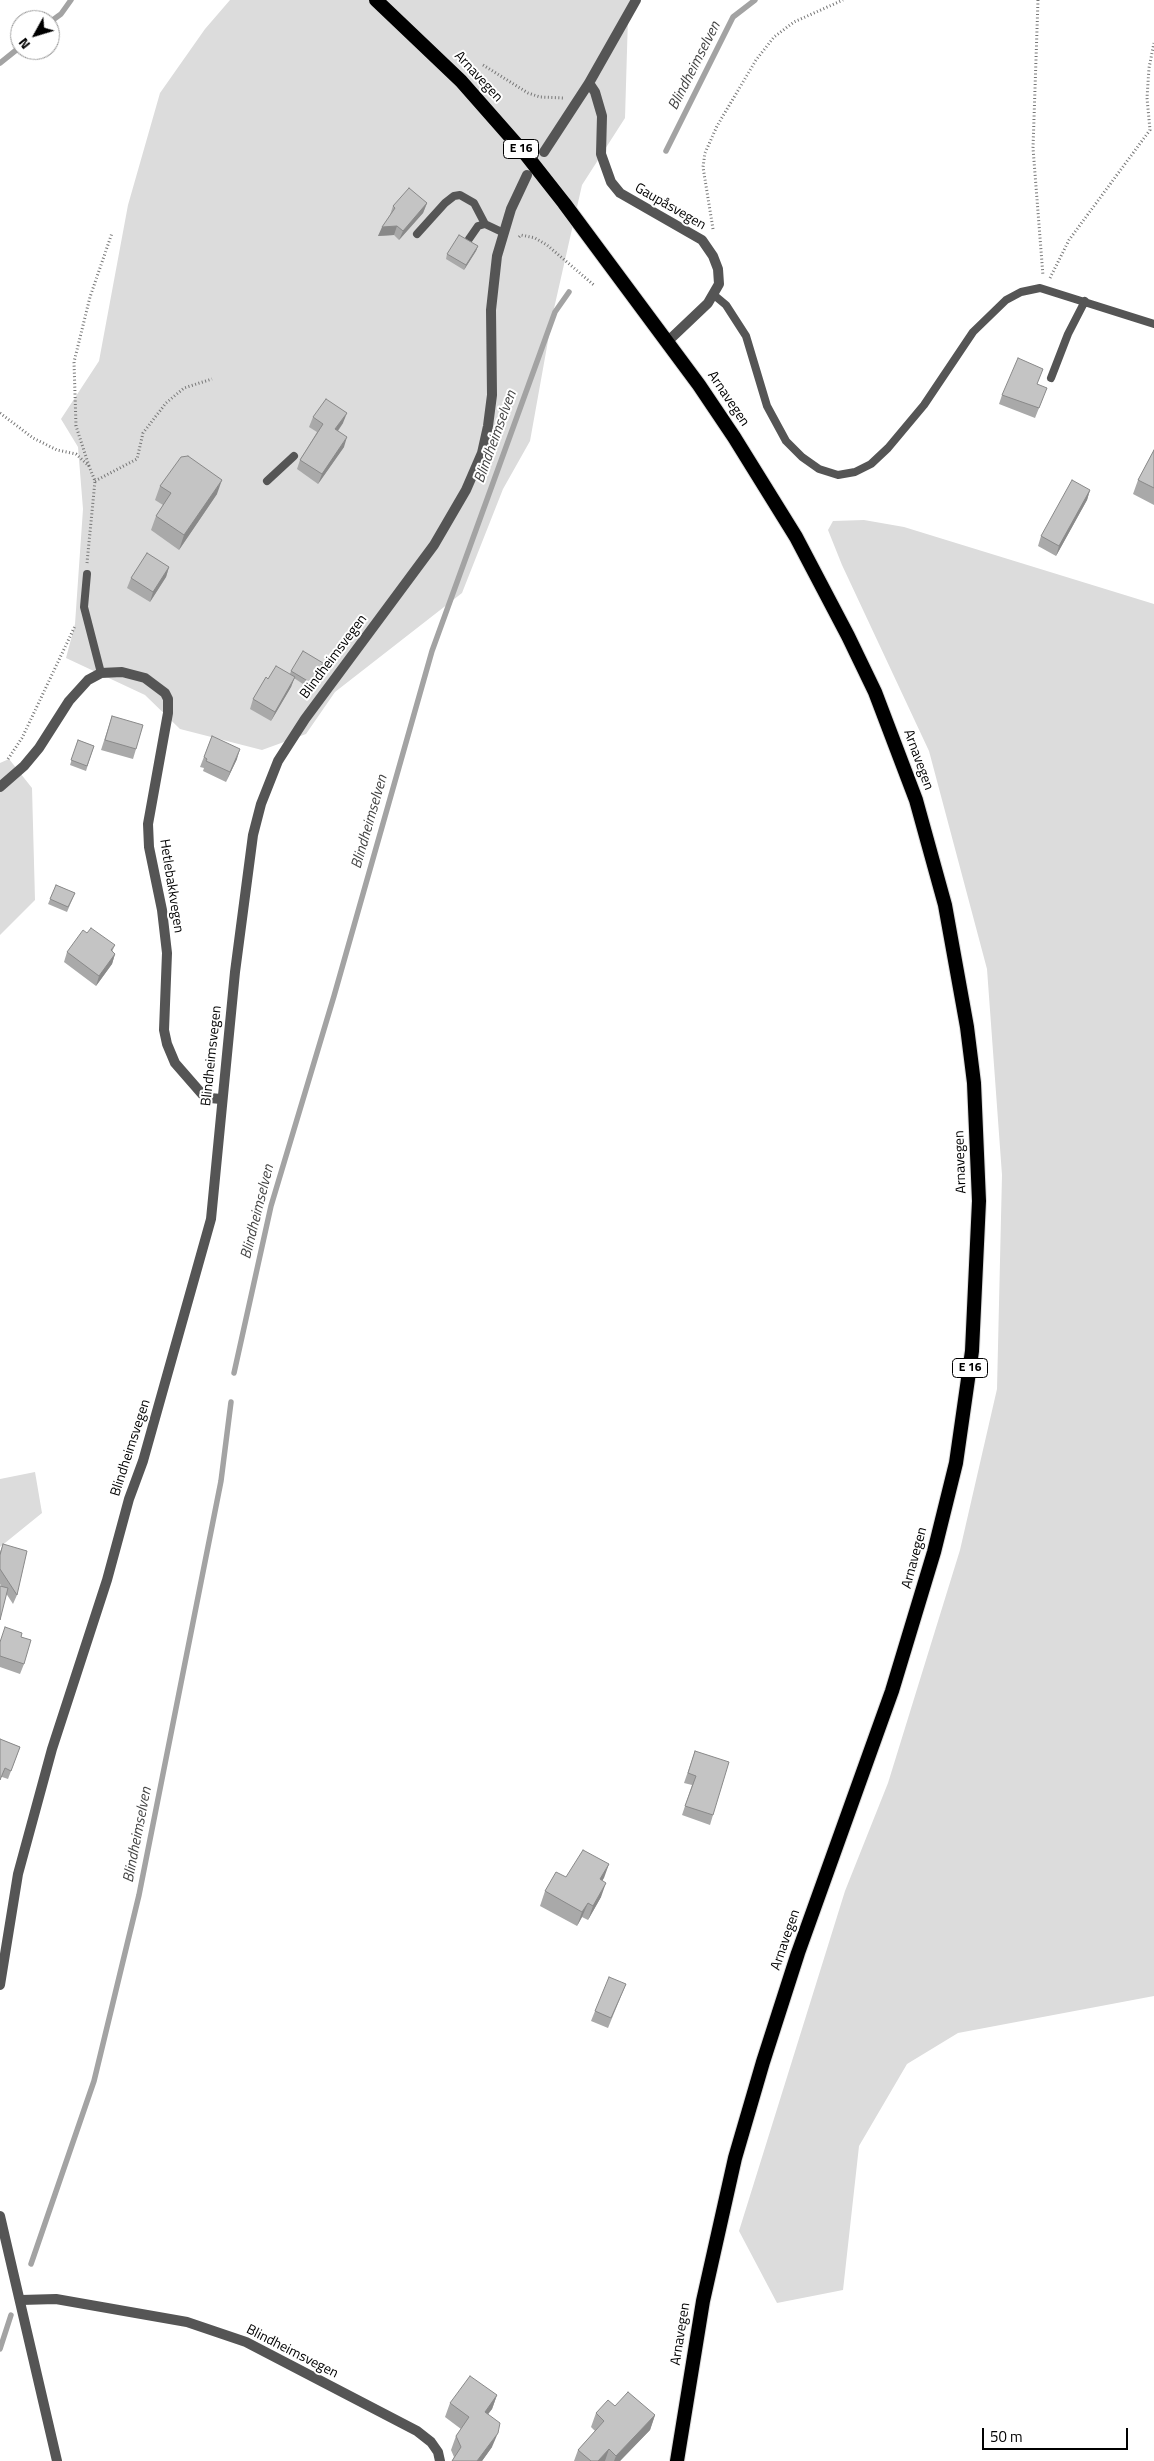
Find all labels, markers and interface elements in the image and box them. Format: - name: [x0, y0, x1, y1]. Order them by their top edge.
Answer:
- north arrow: [10, 10, 60, 60]
- water label: Blindheimselven: [665, 19, 725, 113]
- text: N: [13, 34, 35, 55]
- street label: Arnavegen: [450, 48, 506, 106]
- road number: E 16: [504, 140, 538, 158]
- street label: Gaupåsvegen: [631, 180, 709, 234]
- street label: Arnavegen: [703, 368, 753, 430]
- water label: Blindheimselven: [471, 388, 521, 486]
- street label: Blindheimsvegen: [297, 612, 371, 702]
- street label: Arnavegen: [899, 727, 937, 793]
- water label: Blindheimselven: [348, 773, 392, 871]
- street label: Hetlebakkvegen: [155, 838, 187, 934]
- street label: Blindheimsvegen: [198, 1005, 226, 1107]
- street label: Arnavegen: [952, 1130, 970, 1194]
- water label: Blindheimselven: [238, 1163, 278, 1261]
- road number: E 16: [952, 1359, 988, 1378]
- street label: Blindheimsvegen: [107, 1397, 155, 1499]
- street label: Arnavegen: [899, 1525, 931, 1591]
- water label: Blindheimselven: [120, 1786, 156, 1884]
- street label: Arnavegen: [768, 1907, 804, 1973]
- street label: Arnavegen: [668, 2302, 694, 2366]
- street label: Blindheimsvegen: [243, 2322, 341, 2382]
- scale bar: [984, 2418, 1130, 2450]
- text: 50 m: [990, 2425, 1023, 2448]

